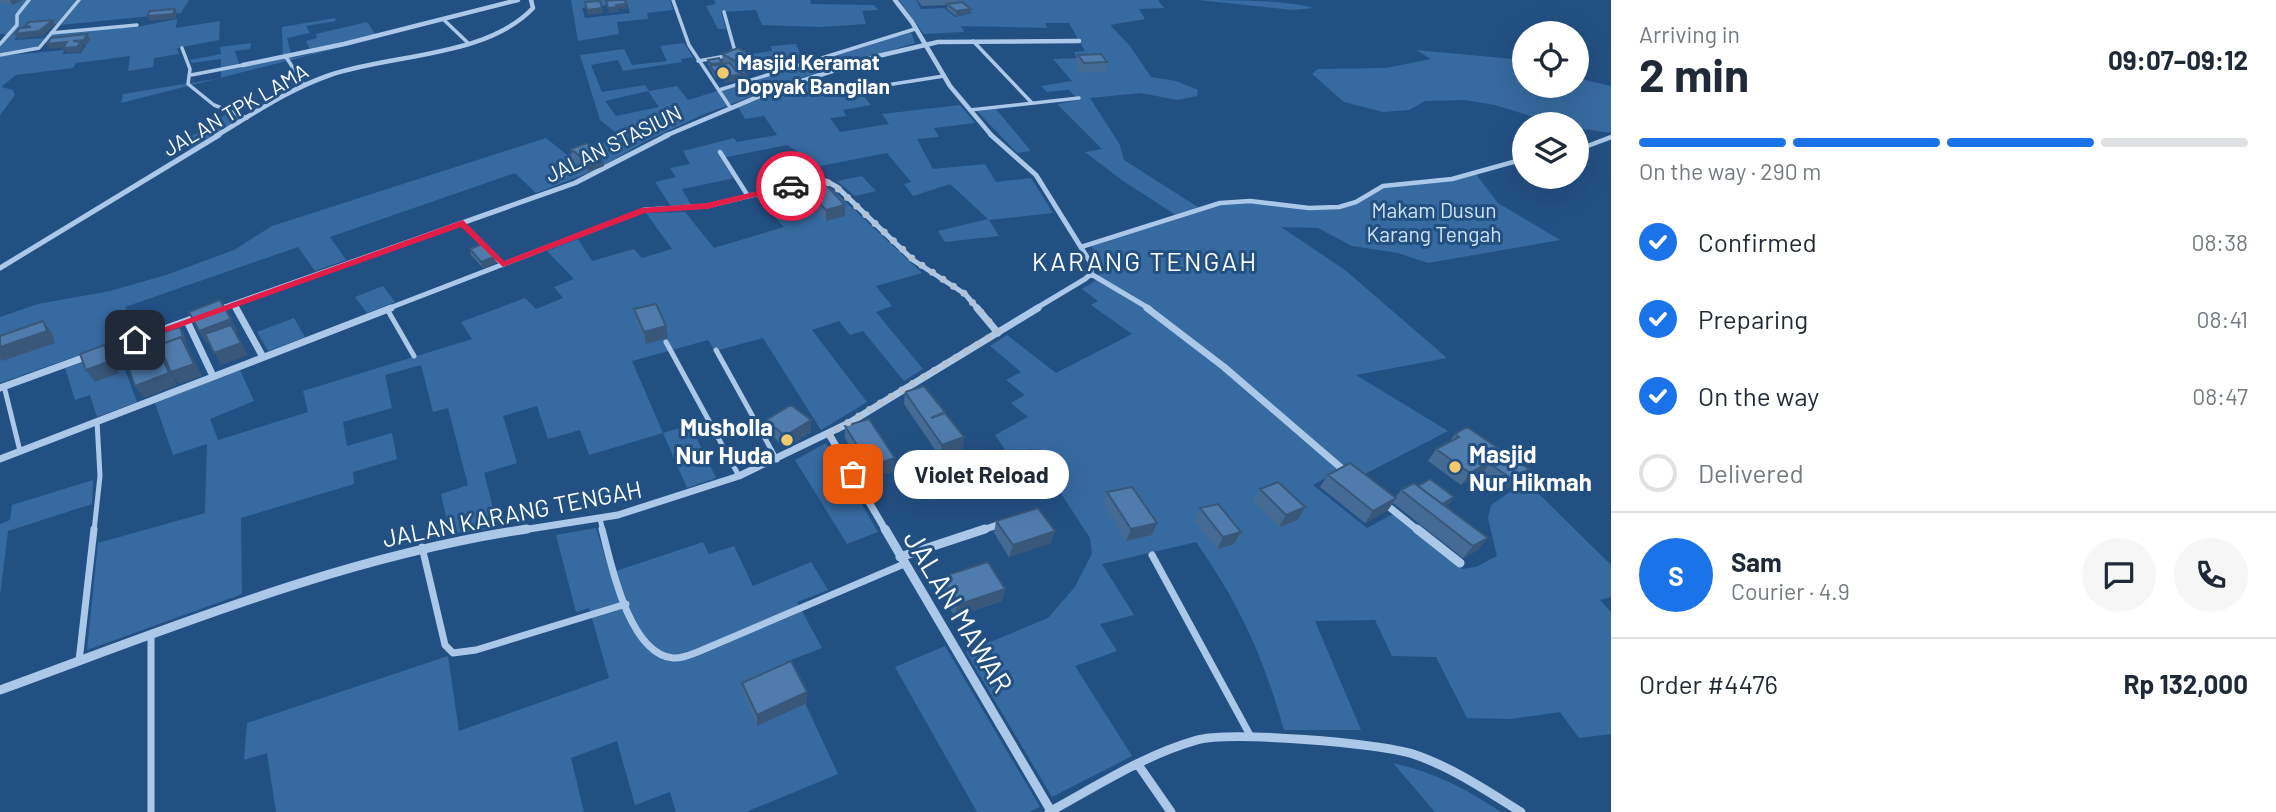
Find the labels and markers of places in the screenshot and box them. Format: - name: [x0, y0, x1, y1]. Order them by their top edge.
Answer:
- place label: Masjid Keramat Dopyak Bangilan: [737, 49, 890, 98]
- marker: Masjid Keramat Dopyak Bangilan: [715, 65, 731, 81]
- pin: [105, 310, 165, 370]
- place label: Musholla Nur Huda: [676, 412, 773, 469]
- marker: Musholla Nur Huda: [779, 432, 795, 448]
- place label: Masjid Nur Hikmah: [1469, 439, 1592, 496]
- pin: [823, 444, 883, 504]
- callout: Violet Reload: [895, 449, 1070, 498]
- marker: Masjid Nur Hikmah: [1447, 459, 1463, 475]

